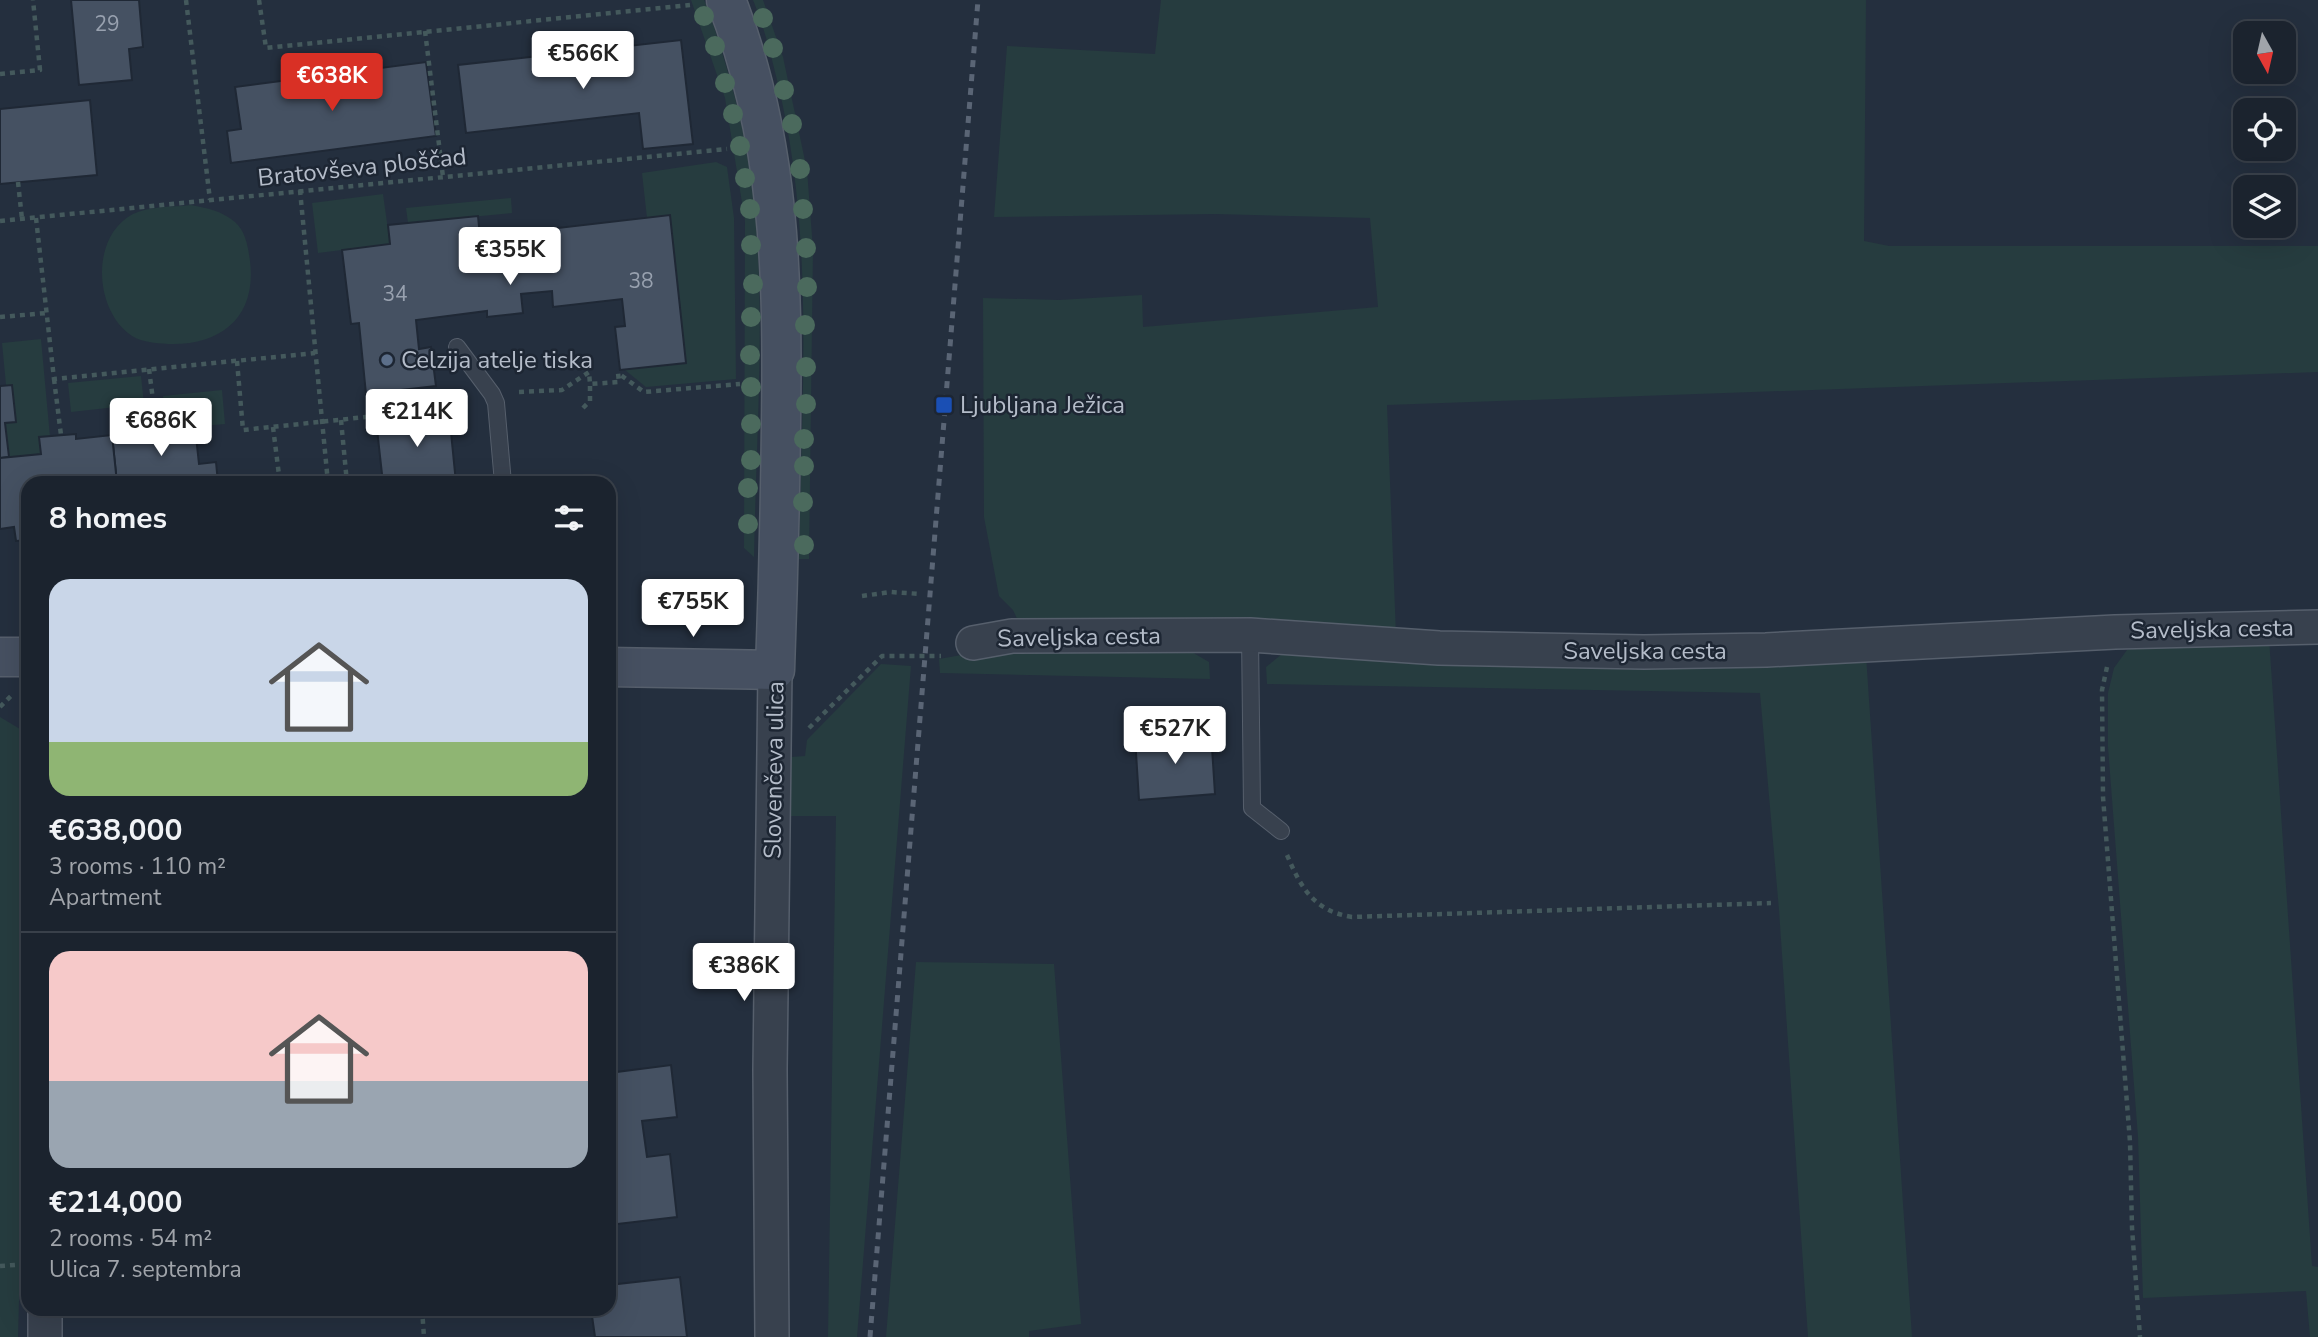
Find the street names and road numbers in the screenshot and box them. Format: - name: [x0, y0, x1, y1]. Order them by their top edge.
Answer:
- street label: Bratovševa ploščad: [256, 140, 468, 194]
- street label: Saveljska cesta: [2130, 612, 2294, 646]
- street label: Saveljska cesta: [997, 620, 1161, 654]
- street label: Saveljska cesta: [1563, 635, 1727, 667]
- street label: Slovenčeva ulica: [756, 681, 792, 859]

